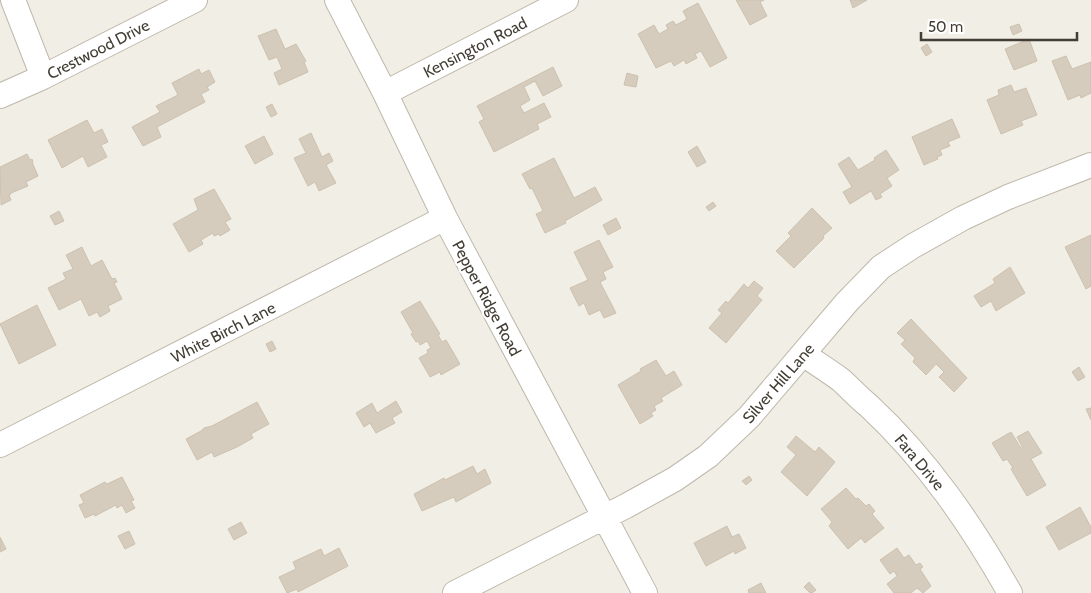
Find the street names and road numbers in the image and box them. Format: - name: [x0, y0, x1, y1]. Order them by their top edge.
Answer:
- street label: Kensington Road: [420, 13, 530, 82]
- street label: Crestwood Drive: [44, 15, 153, 83]
- street label: Pepper Ridge Road: [448, 237, 525, 359]
- street label: White Birch Lane: [168, 298, 279, 367]
- street label: Silver Hill Lane: [739, 340, 818, 427]
- street label: Fara Drive: [891, 430, 949, 494]

